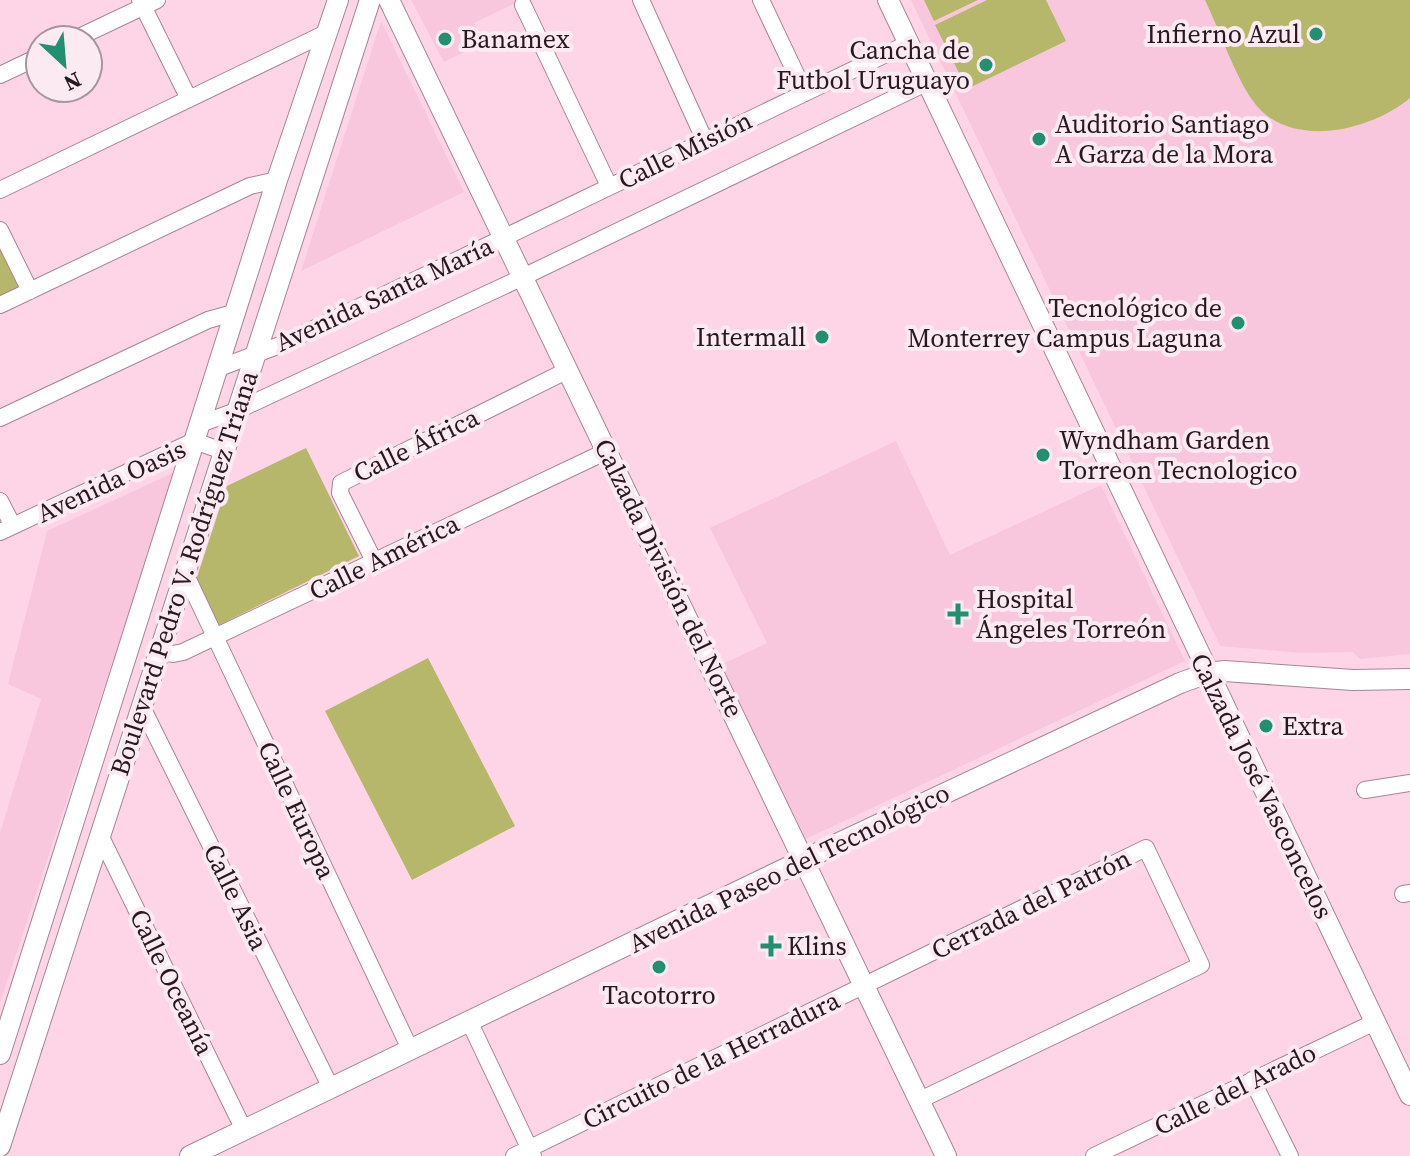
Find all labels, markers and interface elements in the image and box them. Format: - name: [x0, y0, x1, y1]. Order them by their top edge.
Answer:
- place label: Infierno Azul: [1146, 16, 1300, 52]
- place label: Banamex: [461, 21, 570, 57]
- north arrow: [24, 24, 104, 104]
- marker: Infierno Azul: [1307, 25, 1325, 43]
- marker: Banamex: [436, 30, 454, 48]
- place label: Cancha de Futbol Uruguayo: [776, 32, 970, 98]
- marker: Cancha de Futbol Uruguayo: [977, 56, 995, 74]
- text: N: [59, 65, 87, 99]
- street label: Calle Misión: [612, 102, 758, 198]
- place label: Auditorio Santiago A Garza de la Mora: [1055, 106, 1274, 172]
- marker: Auditorio Santiago A Garza de la Mora: [1030, 130, 1048, 148]
- street label: Avenida Santa María: [269, 227, 500, 360]
- place label: Tecnológico de Monterrey Campus Laguna: [907, 290, 1223, 356]
- marker: Tecnológico de Monterrey Campus Laguna: [1229, 314, 1247, 332]
- place label: Intermall: [696, 319, 806, 355]
- marker: Intermall: [813, 328, 831, 346]
- street label: Boulevard Pedro V. Rodríguez Triana: [101, 365, 267, 780]
- street label: Calle África: [347, 399, 486, 491]
- place label: Wyndham Garden Torreon Tecnologico: [1059, 422, 1298, 488]
- street label: Avenida Oasis: [31, 431, 191, 531]
- street label: Calzada División del Norte: [586, 433, 752, 723]
- marker: Wyndham Garden Torreon Tecnologico: [1034, 446, 1052, 464]
- street label: Calle América: [303, 505, 466, 609]
- place label: Hospital Ángeles Torreón: [976, 581, 1166, 647]
- marker: Hospital Ángeles Torreón: [947, 603, 969, 625]
- street label: Calzada José Vasconcelos: [1182, 647, 1342, 925]
- place label: Extra: [1282, 708, 1345, 744]
- marker: Extra: [1257, 717, 1275, 735]
- street label: Calle Europa: [249, 735, 345, 885]
- street label: Avenida Paseo del Tecnológico: [622, 774, 956, 962]
- street label: Calle Asia: [195, 838, 277, 957]
- street label: Cerrada del Patrón: [925, 840, 1137, 968]
- street label: Calle Oceanía: [121, 903, 223, 1062]
- place label: Klins: [787, 928, 847, 964]
- marker: Klins: [762, 937, 780, 955]
- marker: Tacotorro: [650, 958, 668, 976]
- place label: Tacotorro: [602, 977, 716, 1013]
- street label: Circuito de la Herradura: [576, 982, 846, 1138]
- street label: Calle del Arado: [1148, 1034, 1322, 1144]

